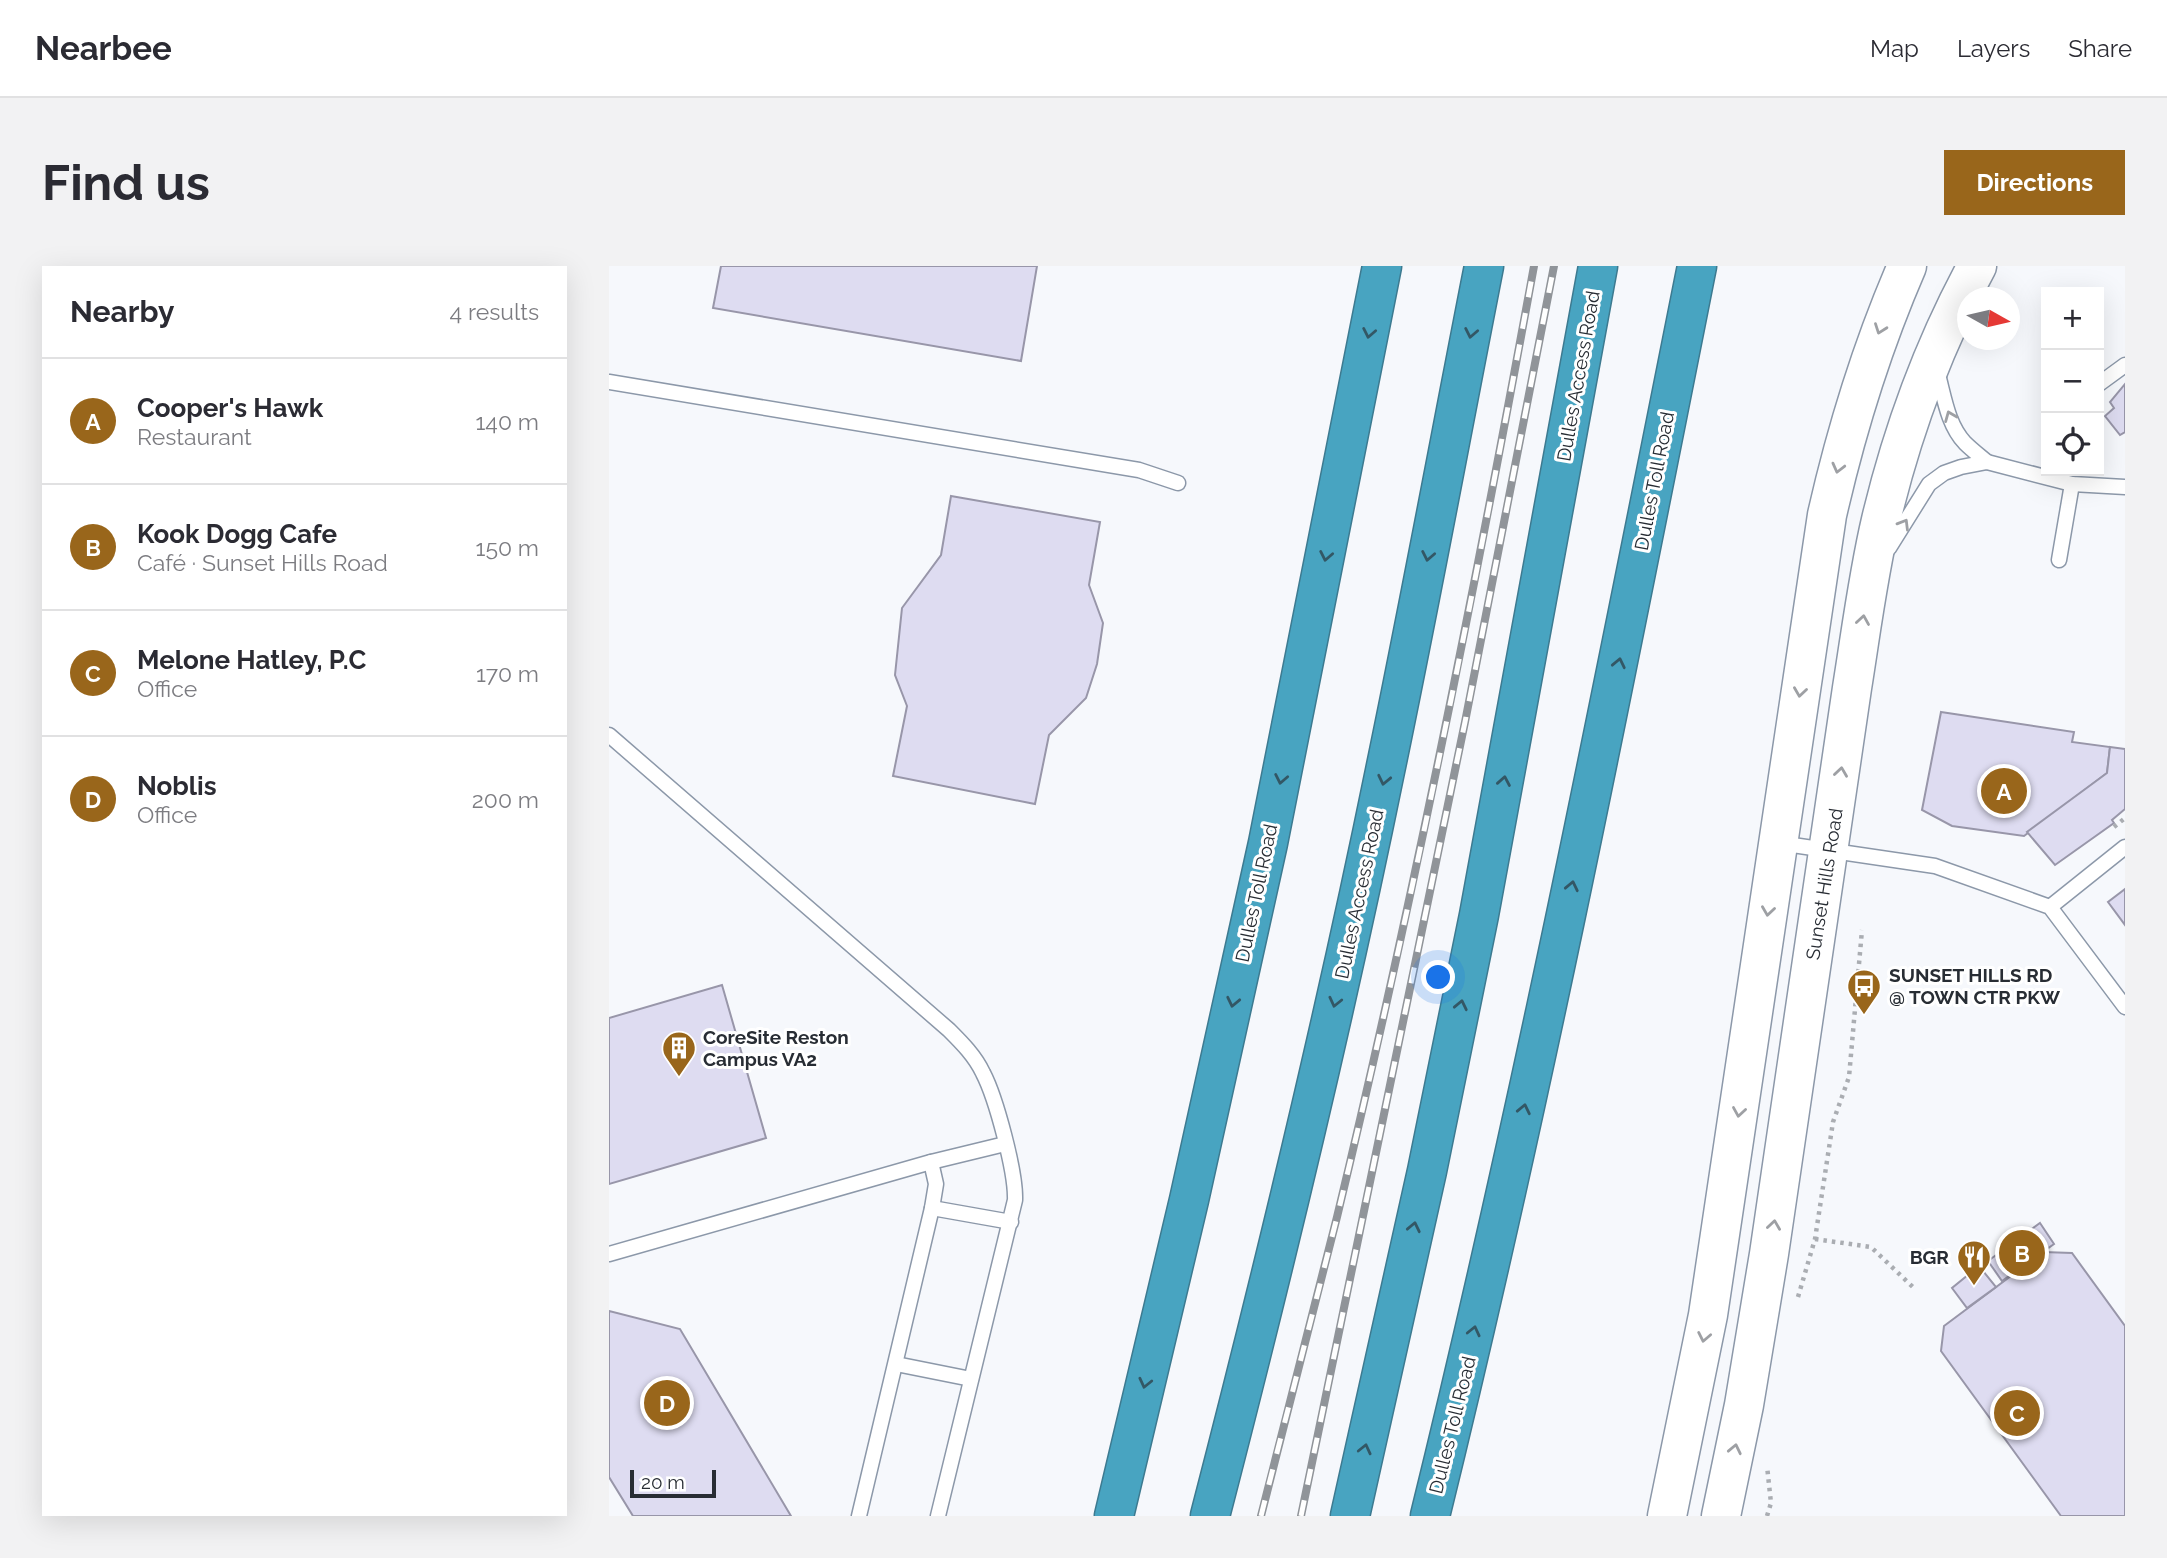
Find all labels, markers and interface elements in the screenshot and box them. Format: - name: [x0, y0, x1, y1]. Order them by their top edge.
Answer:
- text: Nearbee: [35, 29, 172, 68]
- text: Map: [1870, 34, 1919, 63]
- text: Layers: [1957, 34, 2030, 63]
- text: Share: [2068, 34, 2132, 63]
- button: Directions: [1944, 150, 2125, 215]
- text: Find us: [42, 154, 210, 211]
- north arrow: [1957, 287, 2020, 350]
- map controls: [2041, 287, 2104, 476]
- button: +: [2041, 287, 2104, 350]
- street label: Dulles Access Road: [1552, 289, 1604, 463]
- text: Nearby: [70, 294, 174, 329]
- text: 4 results: [450, 298, 539, 325]
- one-way arrow: [1875, 322, 1889, 334]
- one-way arrow: [1363, 327, 1378, 339]
- one-way arrow: [1464, 327, 1479, 339]
- button: −: [2041, 350, 2104, 413]
- text: Cooper's Hawk: [137, 393, 323, 423]
- text: A: [85, 408, 101, 435]
- text: 140 m: [476, 408, 539, 435]
- street label: Dulles Toll Road: [1630, 410, 1678, 552]
- one-way arrow: [1944, 410, 1958, 422]
- button: locate: [2041, 413, 2104, 476]
- text: Restaurant: [137, 423, 252, 450]
- one-way arrow: [1832, 462, 1846, 474]
- one-way arrow: [1896, 518, 1909, 531]
- text: Kook Dogg Cafe: [137, 519, 337, 549]
- text: B: [85, 534, 101, 561]
- text: 150 m: [476, 534, 539, 561]
- text: Café · Sunset Hills Road: [137, 549, 388, 576]
- one-way arrow: [1319, 550, 1334, 562]
- one-way arrow: [1421, 550, 1436, 562]
- one-way arrow: [1855, 615, 1870, 626]
- text: Melone Hatley, P.C: [137, 645, 366, 675]
- one-way arrow: [1610, 657, 1625, 669]
- text: C: [85, 660, 101, 687]
- text: 170 m: [476, 660, 539, 687]
- text: Office: [137, 675, 197, 702]
- one-way arrow: [1793, 686, 1808, 698]
- pin: A: [1981, 765, 2027, 817]
- one-way arrow: [1833, 766, 1848, 777]
- text: Noblis: [137, 771, 217, 801]
- one-way arrow: [1274, 773, 1289, 785]
- one-way arrow: [1377, 774, 1392, 786]
- one-way arrow: [1495, 775, 1510, 787]
- text: D: [85, 786, 101, 813]
- text: 200 m: [472, 786, 539, 813]
- text: Office: [137, 801, 197, 828]
- street label: Sunset Hills Road: [1801, 806, 1847, 962]
- street label: Dulles Access Road: [1330, 807, 1388, 981]
- street label: Dulles Toll Road: [1231, 822, 1281, 964]
- one-way arrow: [1563, 880, 1578, 892]
- one-way arrow: [1761, 905, 1776, 917]
- your location: [1421, 960, 1455, 994]
- place label: SUNSET HILLS RD @ TOWN CTR PKW: [1889, 964, 2061, 1008]
- bus stop icon: SUNSET HILLS RD @ TOWN CTR PKW: [1845, 967, 1883, 1016]
- one-way arrow: [1226, 996, 1241, 1008]
- one-way arrow: [1329, 996, 1344, 1008]
- one-way arrow: [1452, 999, 1467, 1011]
- place label: CoreSite Reston Campus VA2: [703, 1026, 849, 1070]
- building icon: CoreSite Reston Campus VA2: [660, 1029, 698, 1078]
- one-way arrow: [1516, 1103, 1530, 1115]
- one-way arrow: [1732, 1106, 1747, 1118]
- one-way arrow: [1766, 1219, 1781, 1231]
- one-way arrow: [1406, 1221, 1421, 1233]
- pin: B: [1999, 1227, 2045, 1279]
- restaurant icon: BGR: [1955, 1238, 1993, 1287]
- place label: BGR: [1910, 1246, 1949, 1268]
- one-way arrow: [1466, 1325, 1481, 1337]
- one-way arrow: [1697, 1331, 1712, 1343]
- street label: Dulles Toll Road: [1424, 1354, 1480, 1496]
- pin: D: [644, 1377, 690, 1429]
- one-way arrow: [1139, 1377, 1153, 1389]
- pin: C: [1994, 1387, 2040, 1439]
- one-way arrow: [1726, 1443, 1741, 1455]
- one-way arrow: [1357, 1444, 1371, 1456]
- scale bar: [630, 1467, 716, 1499]
- text: 20 m: [641, 1471, 685, 1493]

